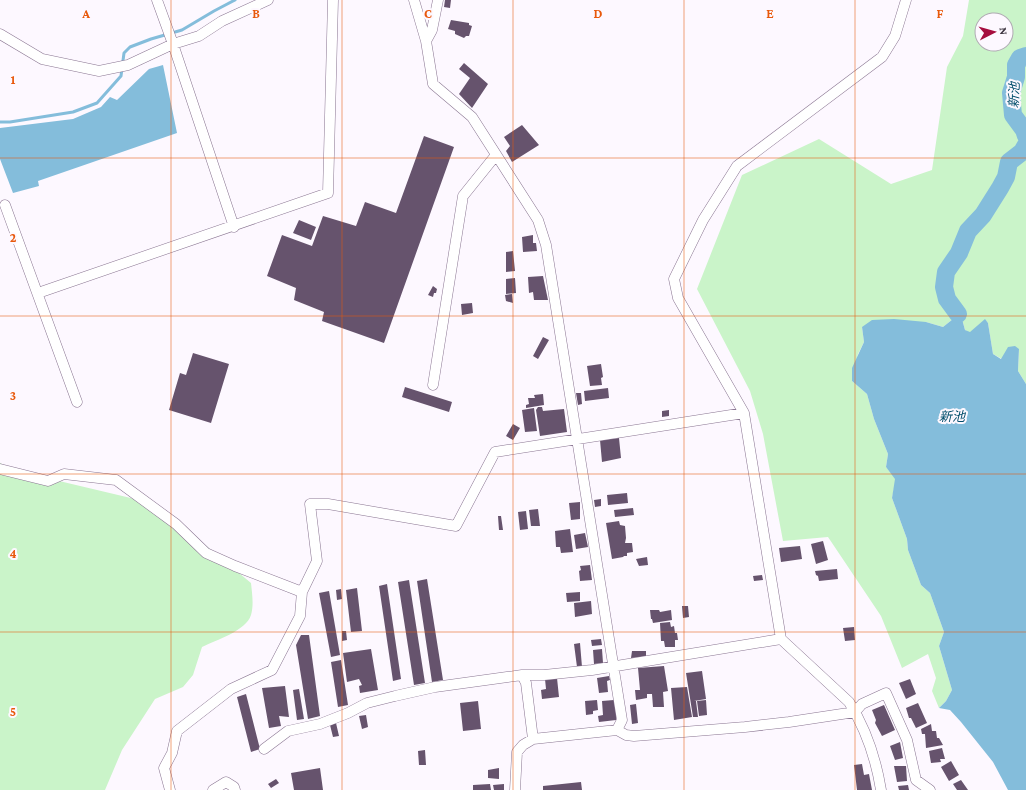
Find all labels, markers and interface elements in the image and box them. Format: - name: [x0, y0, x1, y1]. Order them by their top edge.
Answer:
- text: A: [81, 6, 90, 21]
- text: B: [252, 6, 260, 21]
- text: C: [424, 6, 432, 21]
- text: D: [594, 6, 603, 21]
- text: E: [766, 6, 774, 21]
- text: F: [937, 6, 944, 21]
- north arrow: [974, 12, 1014, 52]
- text: N: [998, 27, 1010, 36]
- text: 1: [11, 72, 16, 87]
- water label: 新池: [1006, 80, 1022, 108]
- text: 2: [10, 230, 17, 245]
- text: 3: [10, 388, 16, 403]
- water label: 新池: [939, 409, 967, 424]
- text: 4: [9, 546, 17, 561]
- text: 5: [10, 704, 16, 719]

